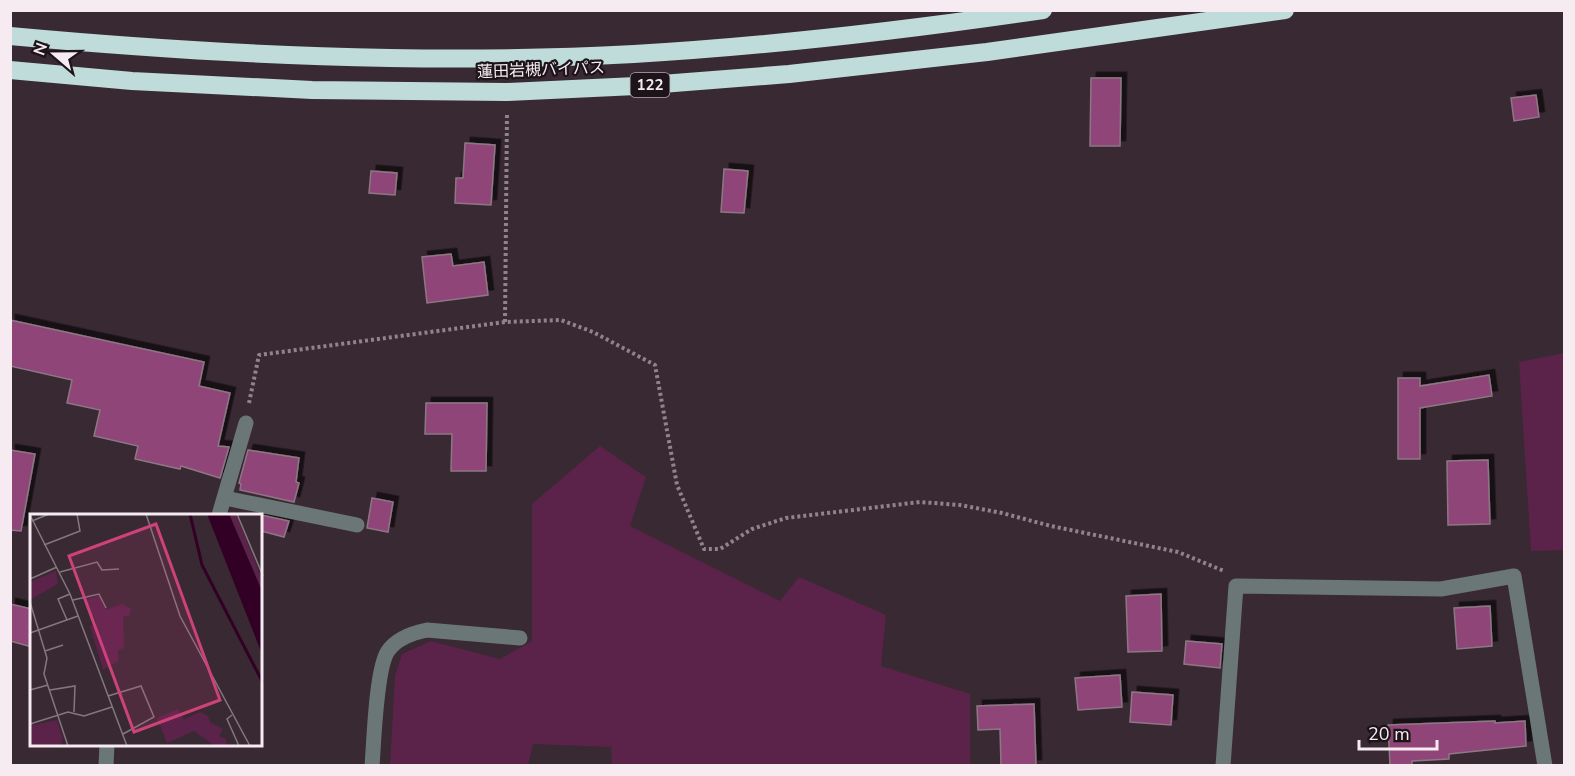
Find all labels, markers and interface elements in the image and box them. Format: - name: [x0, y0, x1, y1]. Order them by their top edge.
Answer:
- north arrow: [24, 24, 84, 84]
- text: N: [28, 40, 53, 59]
- street label: 蓮田岩槻バイパス: [477, 57, 605, 83]
- road number: 122: [630, 73, 670, 97]
- inset map: [30, 514, 262, 746]
- scale bar: [1359, 713, 1437, 751]
- text: 20 m: [1368, 722, 1410, 746]

